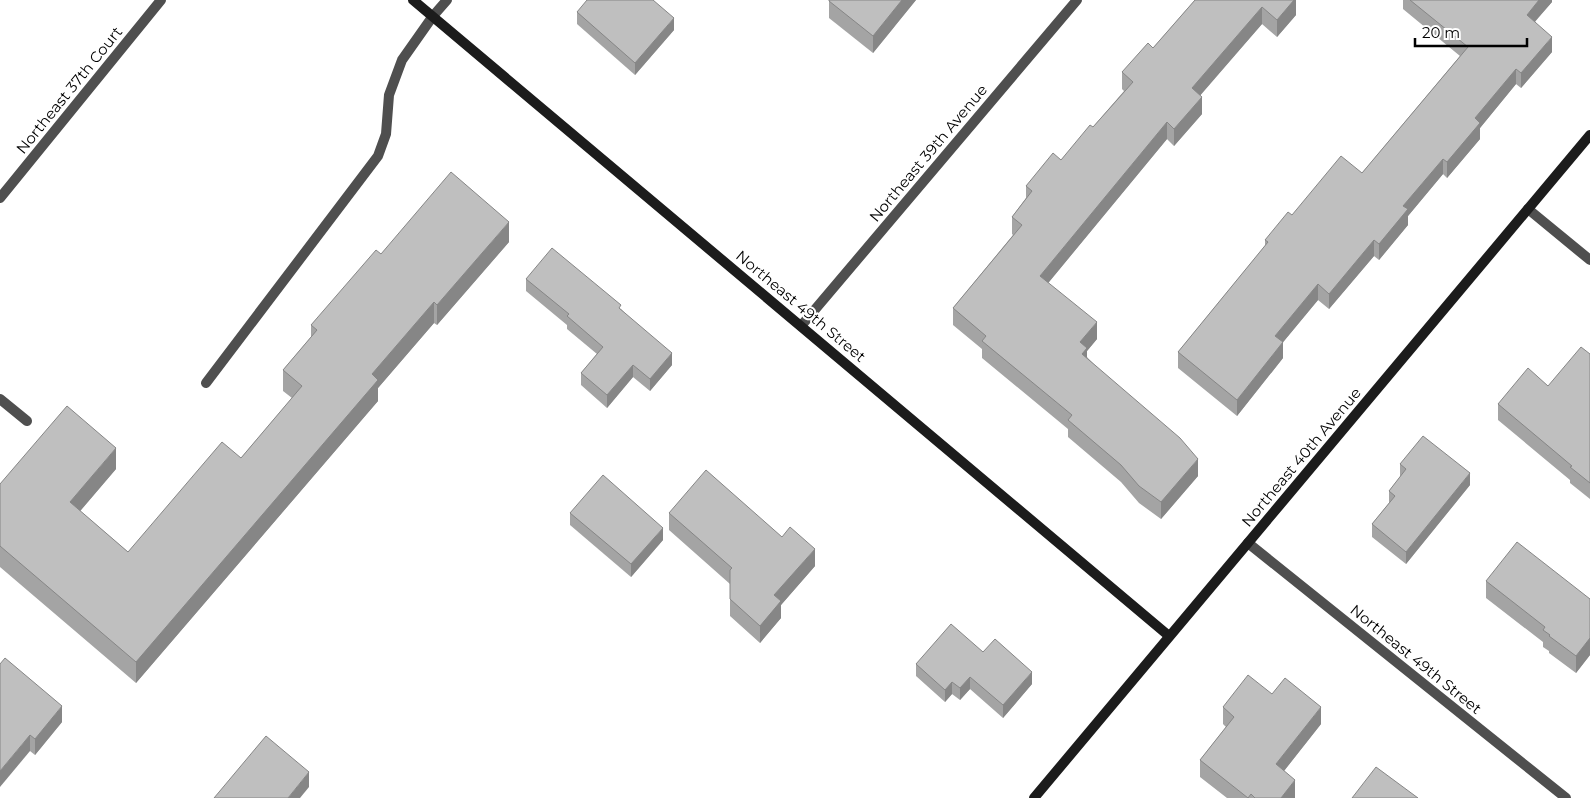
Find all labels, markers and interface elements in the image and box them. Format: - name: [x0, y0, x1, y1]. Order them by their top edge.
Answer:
- scale bar: [1415, 15, 1528, 47]
- street label: Northeast 37th Court: [12, 23, 126, 157]
- text: 20 m: [1422, 23, 1460, 42]
- street label: Northeast 39th Avenue: [865, 80, 991, 226]
- street label: Northeast 49th Street: [732, 246, 870, 366]
- street label: Northeast 40th Avenue: [1237, 384, 1365, 530]
- street label: Northeast 49th Street: [1346, 600, 1486, 718]

